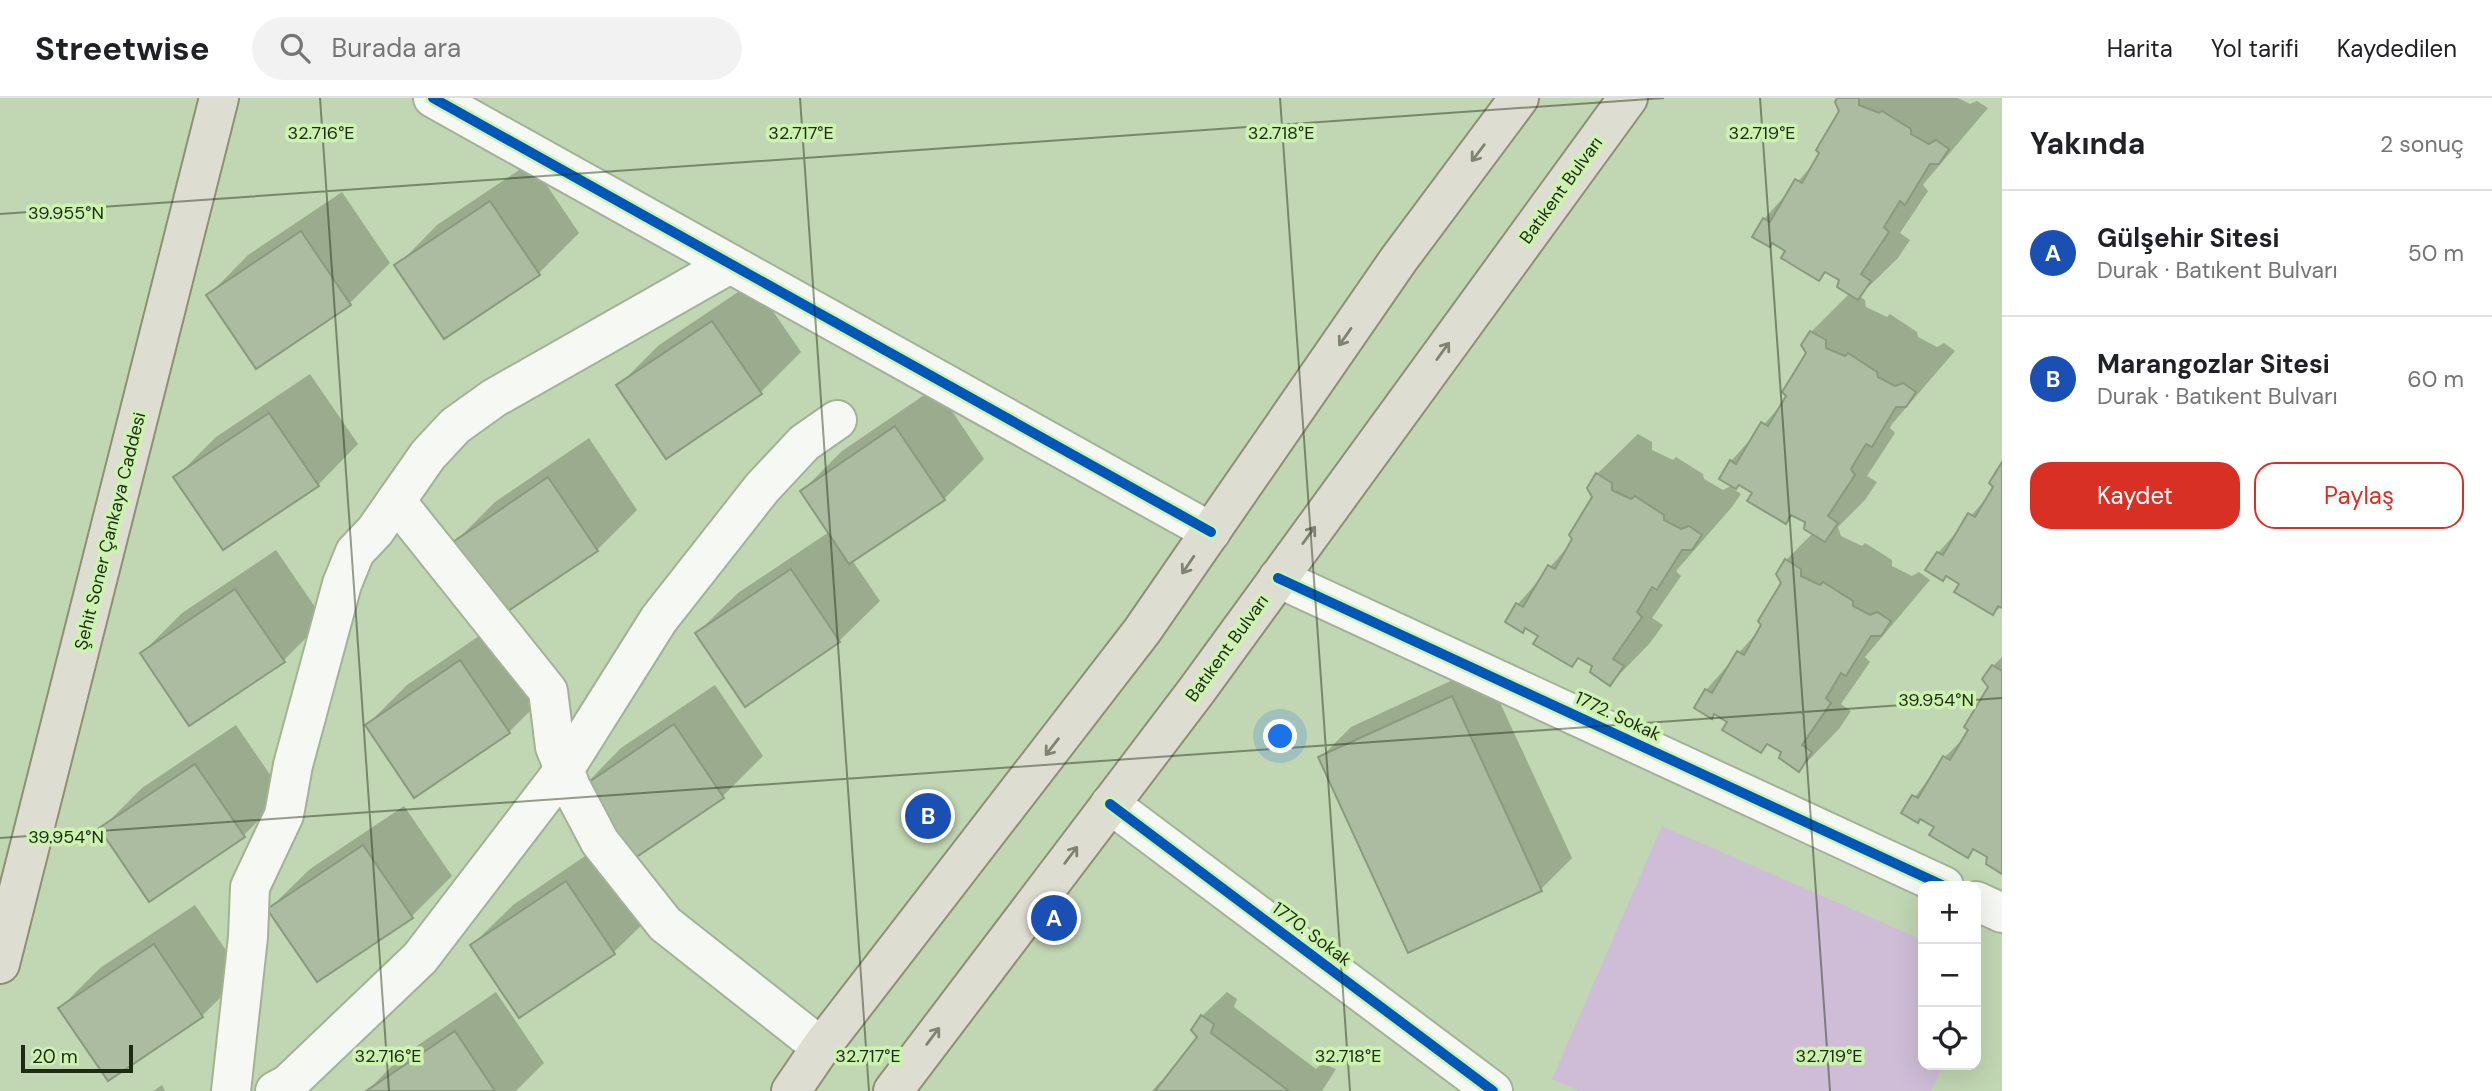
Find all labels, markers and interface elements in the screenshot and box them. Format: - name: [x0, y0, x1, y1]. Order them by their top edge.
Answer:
- search box: [252, 17, 742, 80]
- text: Streetwise: [35, 27, 210, 70]
- icon: search: [276, 29, 314, 67]
- text: Burada ara: [332, 31, 461, 65]
- text: Harita: [2107, 33, 2173, 64]
- text: Yol tarifi: [2211, 33, 2299, 64]
- text: Kaydedilen: [2337, 33, 2457, 64]
- text: 32.716°E: [288, 121, 354, 145]
- text: 32.717°E: [768, 121, 834, 145]
- text: 32.718°E: [1248, 121, 1314, 145]
- text: 32.719°E: [1729, 121, 1795, 145]
- text: Yakında: [2030, 124, 2145, 163]
- text: 2 sonuç: [2380, 129, 2464, 159]
- street label: Batıkent Bulvarı: [1514, 132, 1608, 248]
- one-way arrow: [1471, 143, 1485, 162]
- text: 39.955°N: [28, 201, 104, 225]
- text: Gülşehir Sitesi: [2097, 221, 2279, 255]
- text: A: [2045, 238, 2061, 268]
- text: 50 m: [2408, 238, 2464, 268]
- text: Durak · Batıkent Bulvarı: [2097, 255, 2338, 285]
- one-way arrow: [1338, 327, 1352, 346]
- one-way arrow: [1436, 342, 1451, 361]
- text: Marangozlar Sitesi: [2097, 347, 2330, 381]
- text: B: [2046, 364, 2060, 394]
- text: 60 m: [2407, 364, 2464, 394]
- text: Durak · Batıkent Bulvarı: [2097, 381, 2338, 411]
- street label: Şehit Soner Çankaya Caddesi: [69, 410, 151, 652]
- button: Kaydet: [2030, 462, 2240, 529]
- button: Paylaş: [2254, 462, 2464, 529]
- one-way arrow: [1302, 526, 1317, 545]
- one-way arrow: [1181, 555, 1195, 574]
- street label: Batıkent Bulvarı: [1180, 590, 1274, 706]
- street label: 1772. Sokak: [1571, 686, 1665, 746]
- text: 39.954°N: [1898, 688, 1974, 712]
- your location: [1263, 719, 1297, 753]
- one-way arrow: [1045, 738, 1060, 756]
- pin: B: [905, 790, 951, 842]
- text: 39.954°N: [28, 825, 104, 849]
- one-way arrow: [1063, 846, 1078, 865]
- map controls: [1918, 881, 1981, 1070]
- button: +: [1918, 881, 1981, 944]
- pin: A: [1031, 892, 1077, 944]
- street label: 1770. Sokak: [1267, 896, 1357, 972]
- button: −: [1918, 944, 1981, 1007]
- button: locate: [1918, 1007, 1981, 1070]
- one-way arrow: [926, 1027, 941, 1046]
- scale bar: [21, 1042, 133, 1074]
- text: 20 m: [32, 1044, 78, 1069]
- text: 32.716°E: [355, 1044, 421, 1068]
- text: 32.717°E: [835, 1044, 901, 1068]
- text: 32.718°E: [1315, 1044, 1381, 1068]
- text: 32.719°E: [1796, 1044, 1862, 1068]

